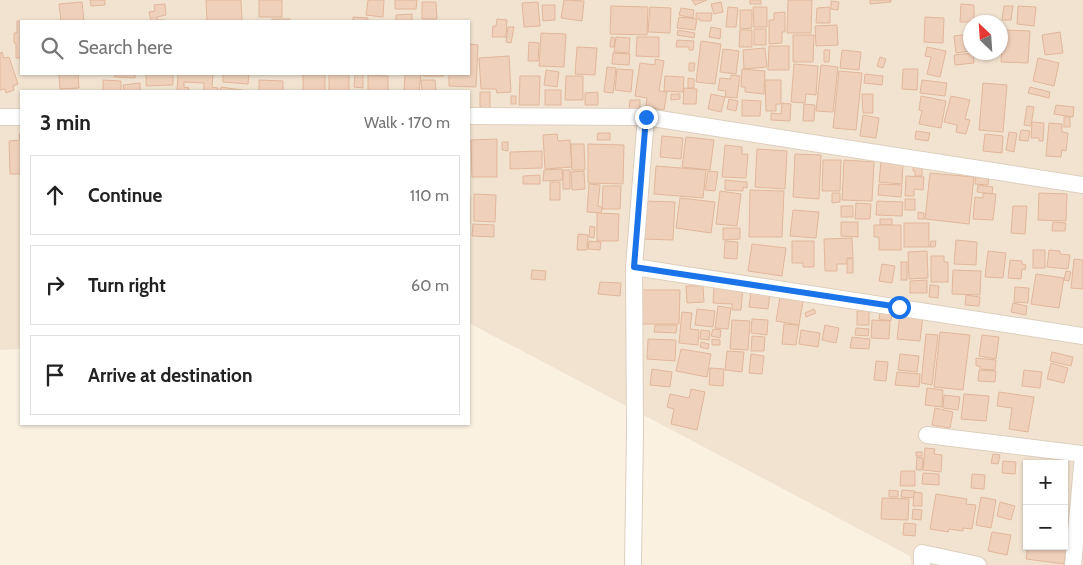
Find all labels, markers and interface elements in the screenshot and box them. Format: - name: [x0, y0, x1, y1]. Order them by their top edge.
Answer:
- north arrow: [963, 15, 1008, 60]
- search box: [20, 20, 470, 75]
- icon: search: [38, 34, 66, 62]
- text: Search here: [78, 36, 172, 59]
- route end: [635, 106, 658, 129]
- text: 3 min: [40, 110, 91, 135]
- text: Walk · 170 m: [364, 113, 450, 132]
- icon: ahead: [41, 181, 69, 209]
- text: Continue: [88, 184, 162, 207]
- text: 110 m: [410, 186, 449, 205]
- icon: right: [41, 271, 69, 299]
- text: Turn right: [88, 274, 166, 297]
- text: 60 m: [411, 276, 449, 295]
- route start: [888, 296, 911, 319]
- icon: arrive: [41, 361, 69, 389]
- text: Arrive at destination: [88, 364, 252, 387]
- map controls: [1023, 460, 1068, 550]
- button: +: [1023, 460, 1068, 505]
- button: −: [1023, 505, 1068, 550]

